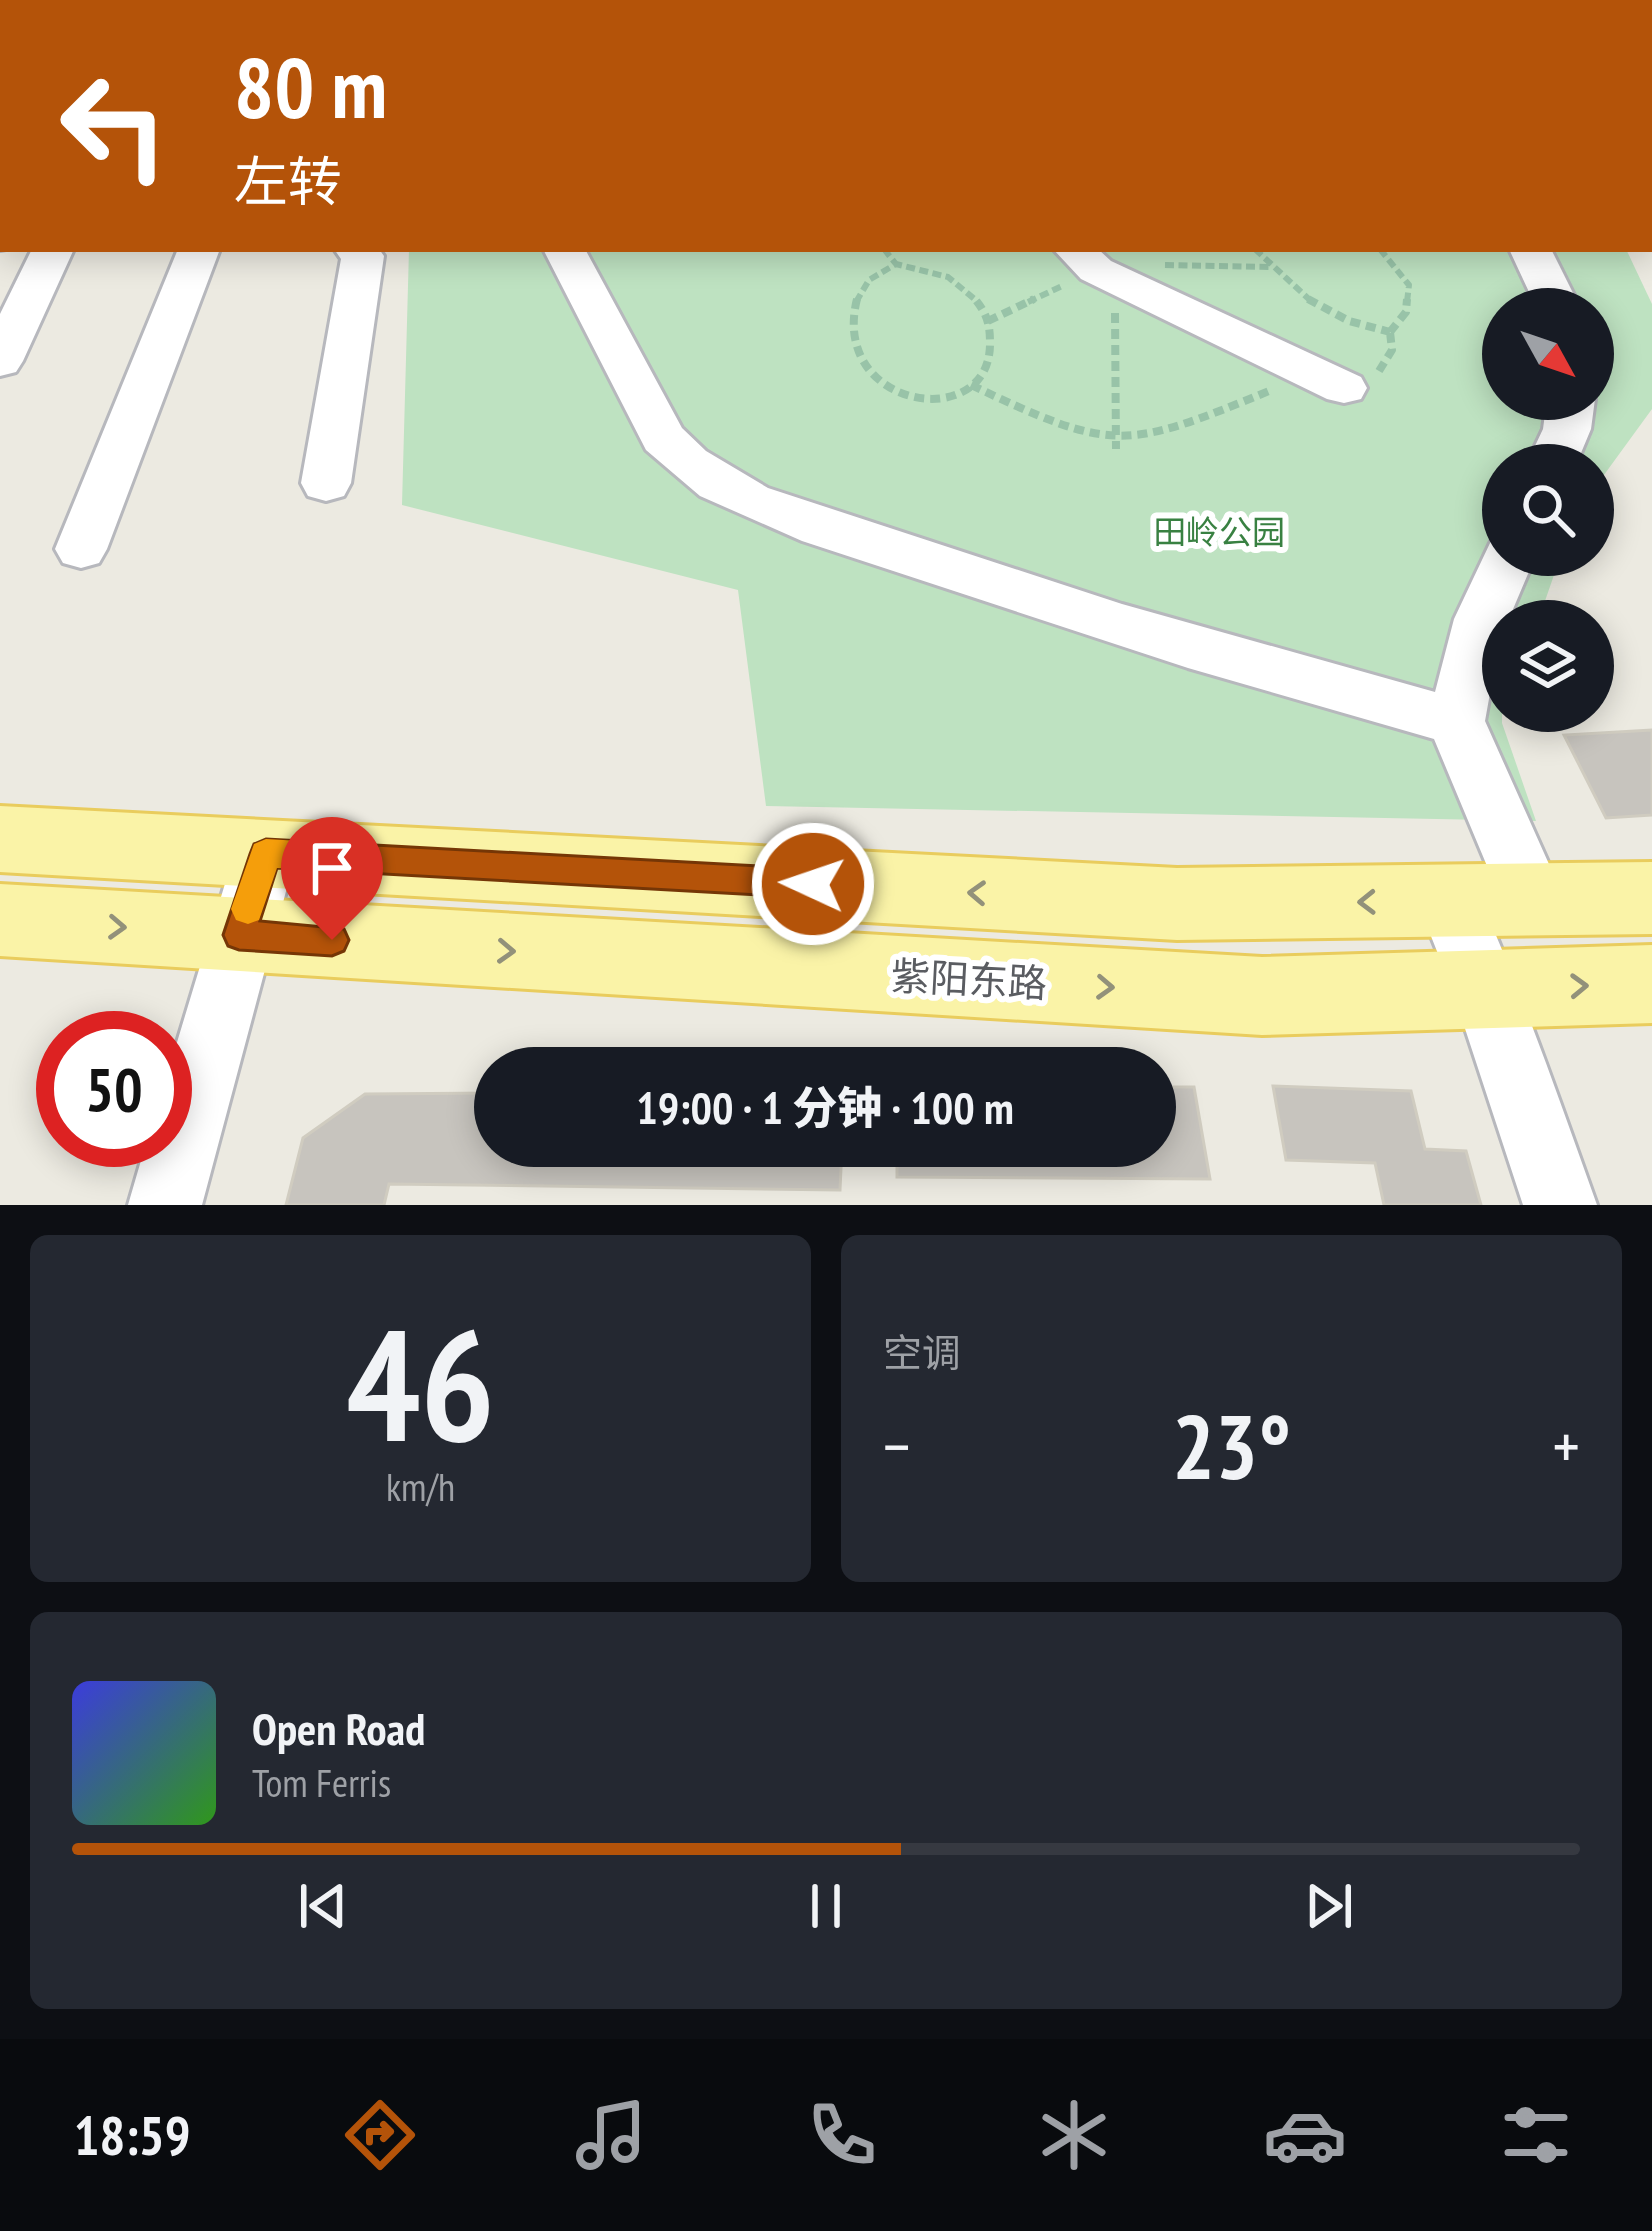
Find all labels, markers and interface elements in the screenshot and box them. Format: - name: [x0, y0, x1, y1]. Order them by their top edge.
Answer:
- text: 80 m: [234, 32, 387, 141]
- icon: left: [36, 48, 192, 204]
- text: 左转: [234, 146, 342, 216]
- north arrow: [1482, 288, 1614, 420]
- map controls: [1482, 288, 1614, 732]
- button: search: [1482, 444, 1614, 576]
- park label: 田岭公园: [1153, 510, 1285, 553]
- button: layers: [1482, 600, 1614, 732]
- pin: [281, 817, 383, 940]
- position arrow: [750, 821, 876, 947]
- icon: arrive: [299, 835, 365, 901]
- one-way arrow: [967, 880, 986, 906]
- one-way arrow: [1357, 888, 1376, 914]
- one-way arrow: [108, 914, 127, 940]
- one-way arrow: [497, 937, 516, 963]
- street label: 紫阳东路: [890, 949, 1048, 1009]
- one-way arrow: [1096, 973, 1115, 999]
- one-way arrow: [1570, 973, 1589, 999]
- speed limit sign: 50: [36, 1011, 192, 1167]
- text: 19:00 · 1 分钟 · 100 m: [636, 1078, 1014, 1136]
- text: 46: [346, 1282, 495, 1484]
- text: 空调: [883, 1327, 961, 1378]
- text: 23°: [1172, 1387, 1291, 1504]
- text: −: [883, 1403, 910, 1488]
- text: +: [1553, 1403, 1580, 1488]
- text: km/h: [386, 1461, 455, 1512]
- text: Open Road: [252, 1699, 425, 1757]
- text: Tom Ferris: [252, 1757, 391, 1808]
- icon: previous: [290, 1873, 356, 1939]
- icon: pause: [793, 1873, 859, 1939]
- icon: next: [1296, 1873, 1362, 1939]
- icon: directions: [338, 2093, 422, 2177]
- icon: music: [569, 2093, 653, 2177]
- icon: phone: [800, 2093, 884, 2177]
- icon: climate: [1032, 2093, 1116, 2177]
- icon: car: [1263, 2093, 1347, 2177]
- icon: filters: [1494, 2093, 1578, 2177]
- text: 18:59: [74, 2100, 190, 2170]

